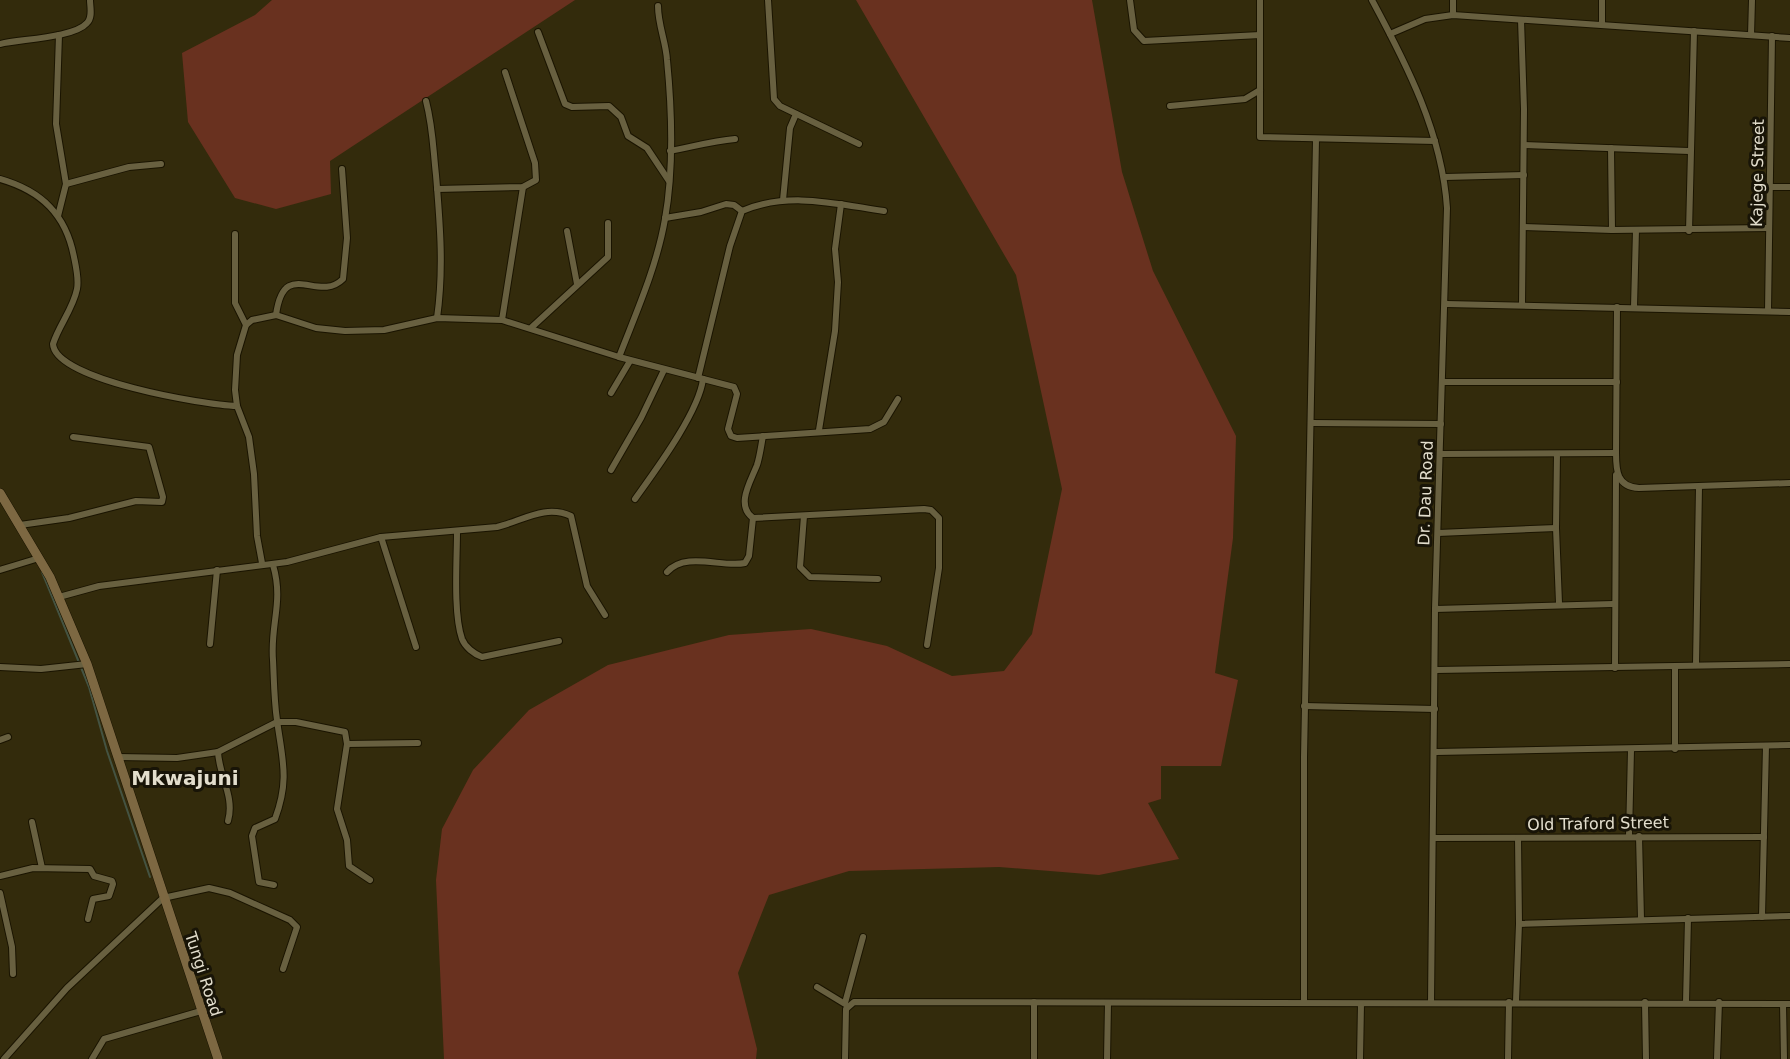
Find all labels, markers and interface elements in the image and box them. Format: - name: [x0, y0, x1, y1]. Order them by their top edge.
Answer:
- street label: Kajege Street: [1747, 119, 1768, 227]
- street label: Dr. Dau Road: [1414, 440, 1437, 546]
- district label: Mkwajuni: [131, 766, 239, 790]
- street label: Old Traford Street: [1527, 813, 1669, 834]
- street label: Tungi Road: [181, 929, 226, 1019]

